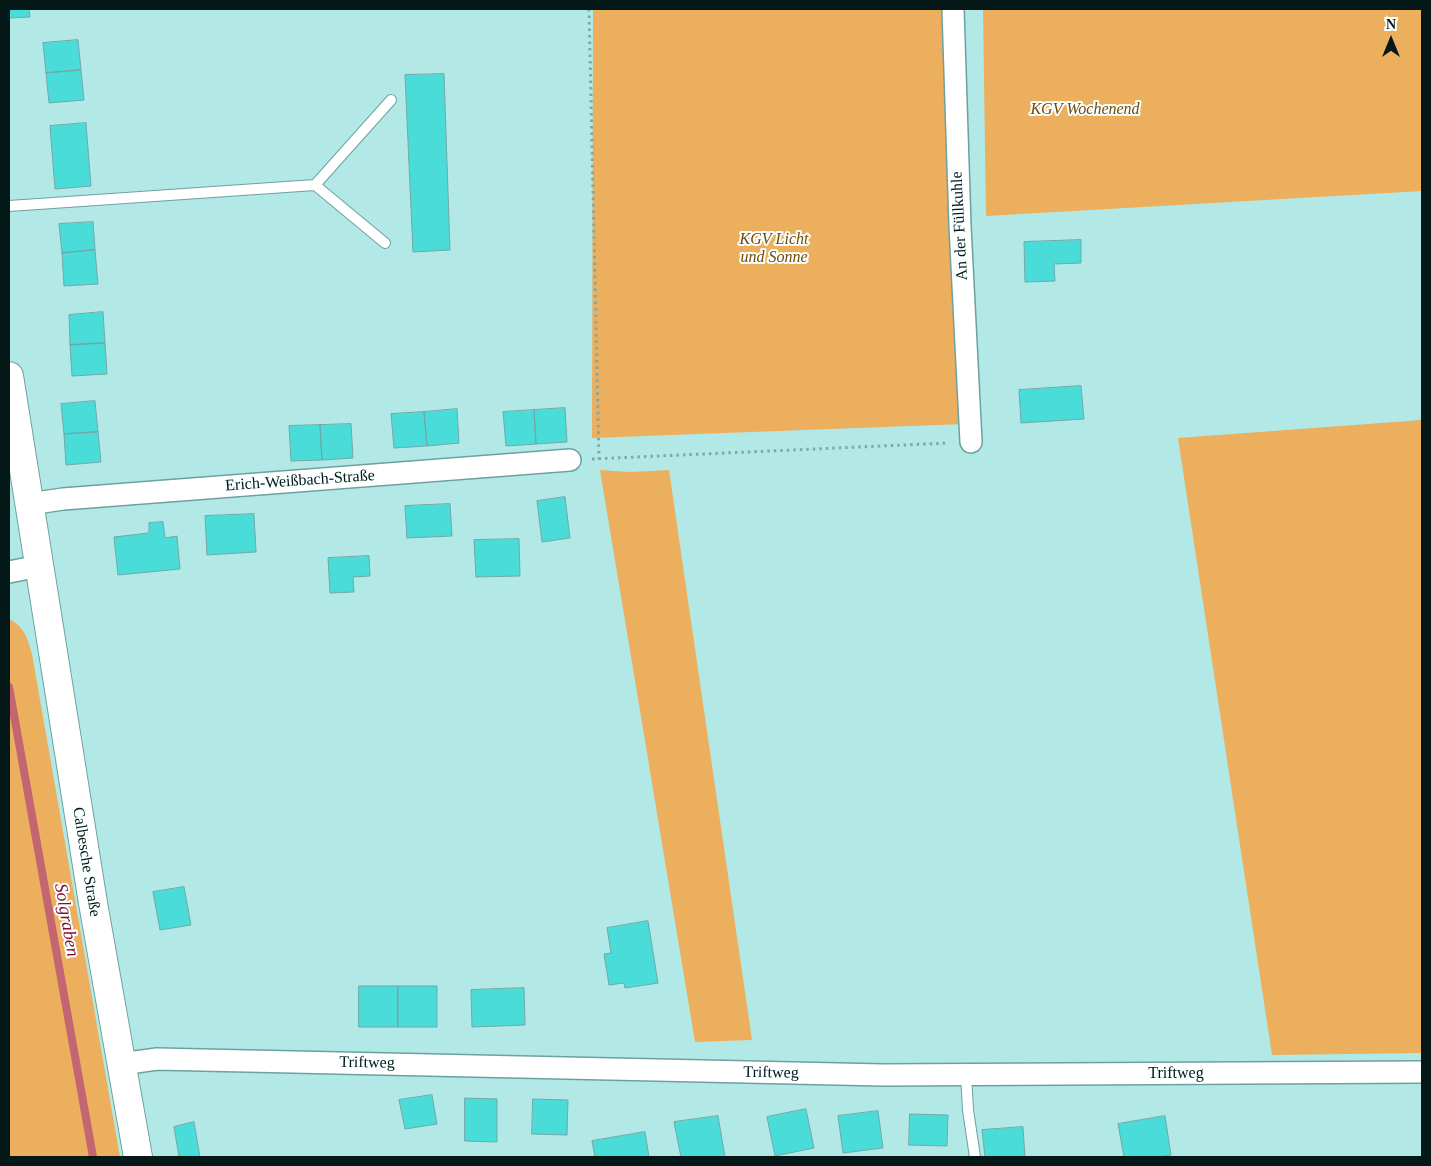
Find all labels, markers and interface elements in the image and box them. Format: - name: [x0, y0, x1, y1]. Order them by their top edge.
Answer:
- north arrow: [1366, 15, 1416, 65]
- text: N: [1386, 17, 1396, 32]
- park label: KGV Wochenend: [1030, 100, 1140, 120]
- street label: An der Füllkuhle: [948, 171, 972, 281]
- park label: KGV Licht und Sonne: [740, 230, 808, 268]
- street label: Erich-Weißbach-Straße: [225, 466, 375, 496]
- street label: Calbesche Straße: [68, 806, 104, 918]
- water label: Solgraben: [49, 882, 83, 958]
- street label: Triftweg: [339, 1053, 395, 1073]
- street label: Triftweg: [743, 1063, 799, 1083]
- street label: Triftweg: [1148, 1064, 1204, 1084]

